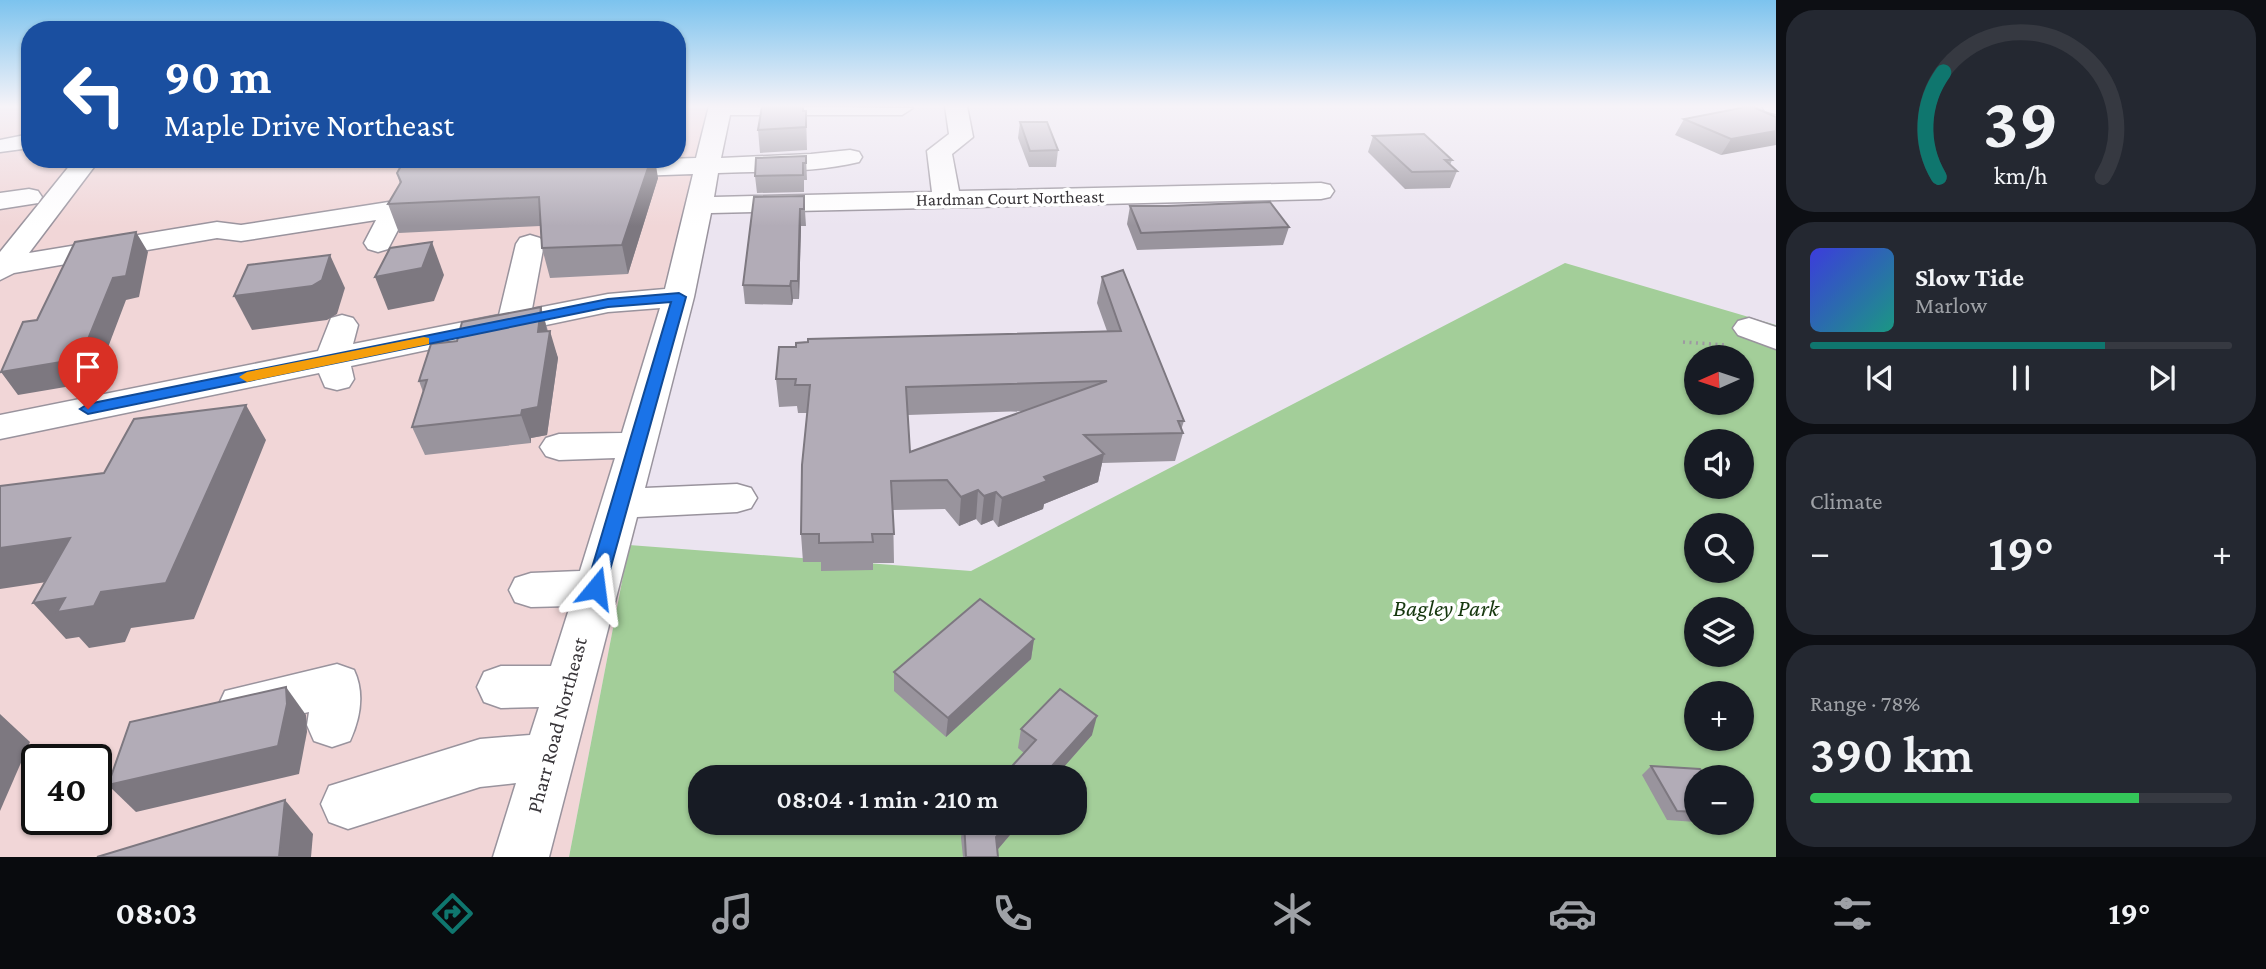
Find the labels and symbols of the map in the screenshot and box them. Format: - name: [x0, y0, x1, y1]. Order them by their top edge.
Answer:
- street label: Hardman Court Northeast: [916, 186, 1105, 210]
- pin: [58, 337, 118, 409]
- north arrow: [1684, 345, 1754, 415]
- position arrow: [559, 551, 633, 625]
- park label: Bagley Park: [1393, 594, 1501, 621]
- street label: Pharr Road Northeast: [522, 634, 592, 815]
- speed limit sign: 40: [21, 744, 112, 835]

